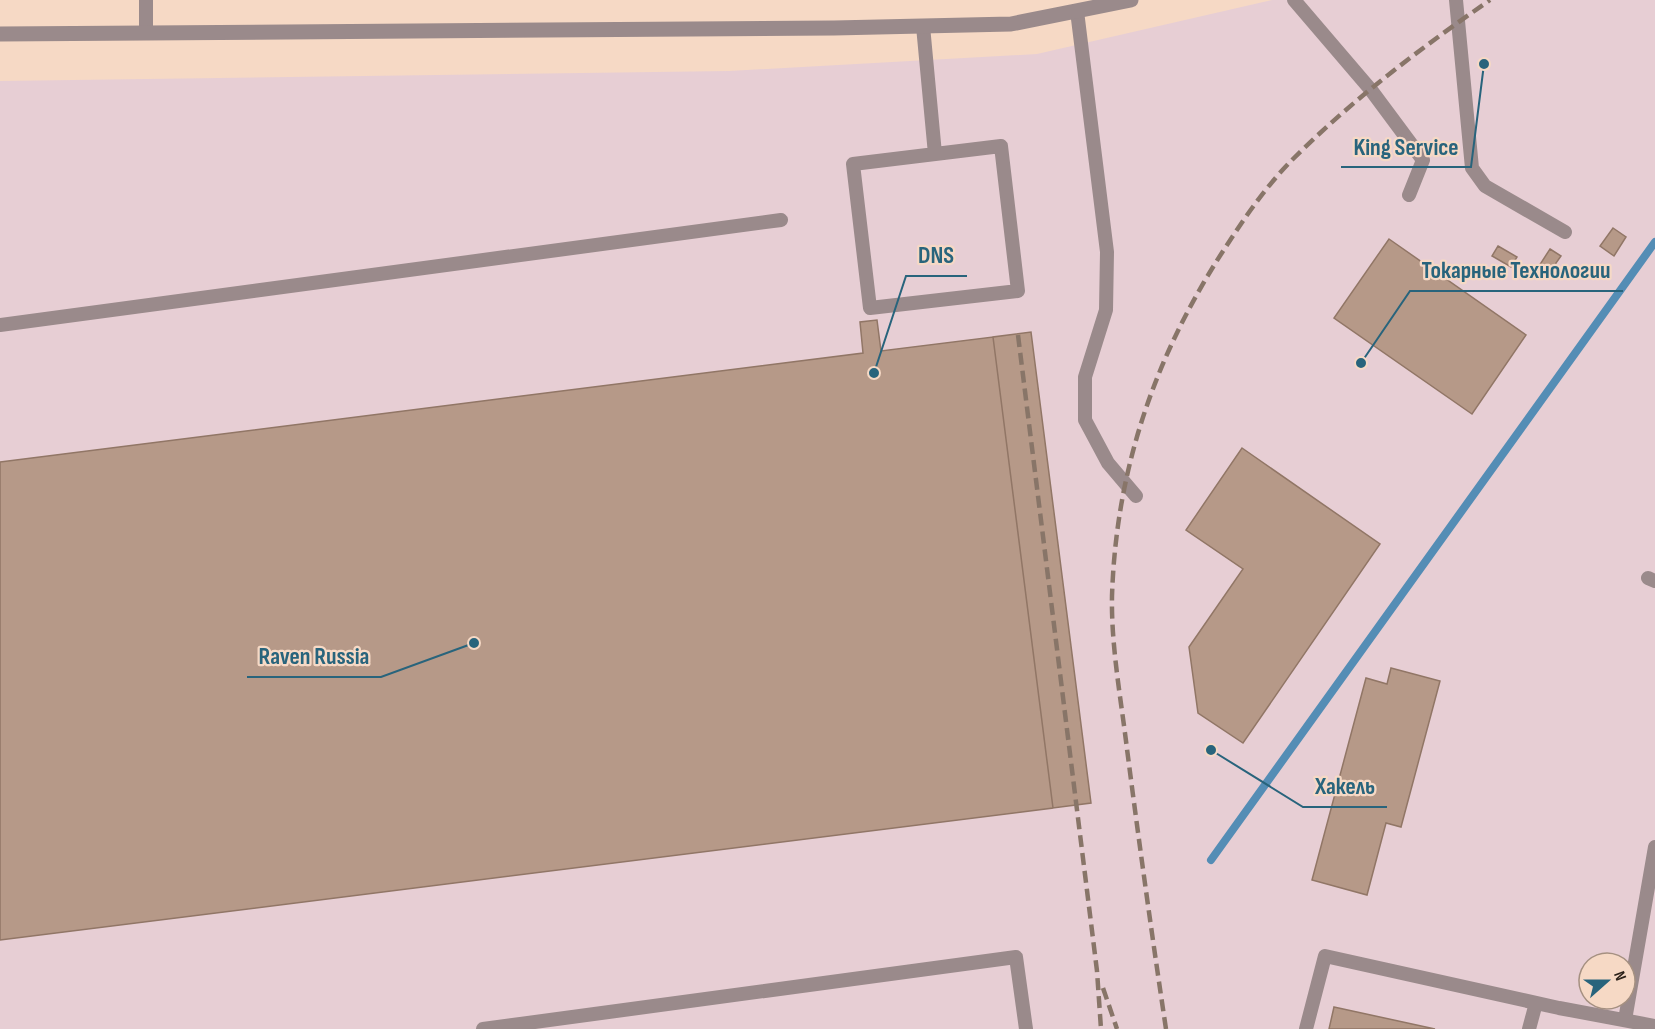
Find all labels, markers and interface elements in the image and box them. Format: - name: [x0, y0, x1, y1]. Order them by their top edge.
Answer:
- callout: King Service: [1341, 125, 1471, 167]
- text: King Service: [1353, 133, 1459, 162]
- callout: DNS: [906, 234, 967, 276]
- text: DNS: [918, 241, 954, 270]
- callout: Токарные Технологии: [1410, 249, 1623, 291]
- text: Токарные Технологии: [1421, 256, 1611, 285]
- callout: Raven Russia: [247, 635, 381, 677]
- text: Raven Russia: [259, 642, 369, 671]
- callout: Хакель: [1303, 765, 1387, 807]
- text: Хакель: [1314, 772, 1375, 801]
- north arrow: [1577, 951, 1637, 1011]
- text: N: [1609, 969, 1630, 984]

